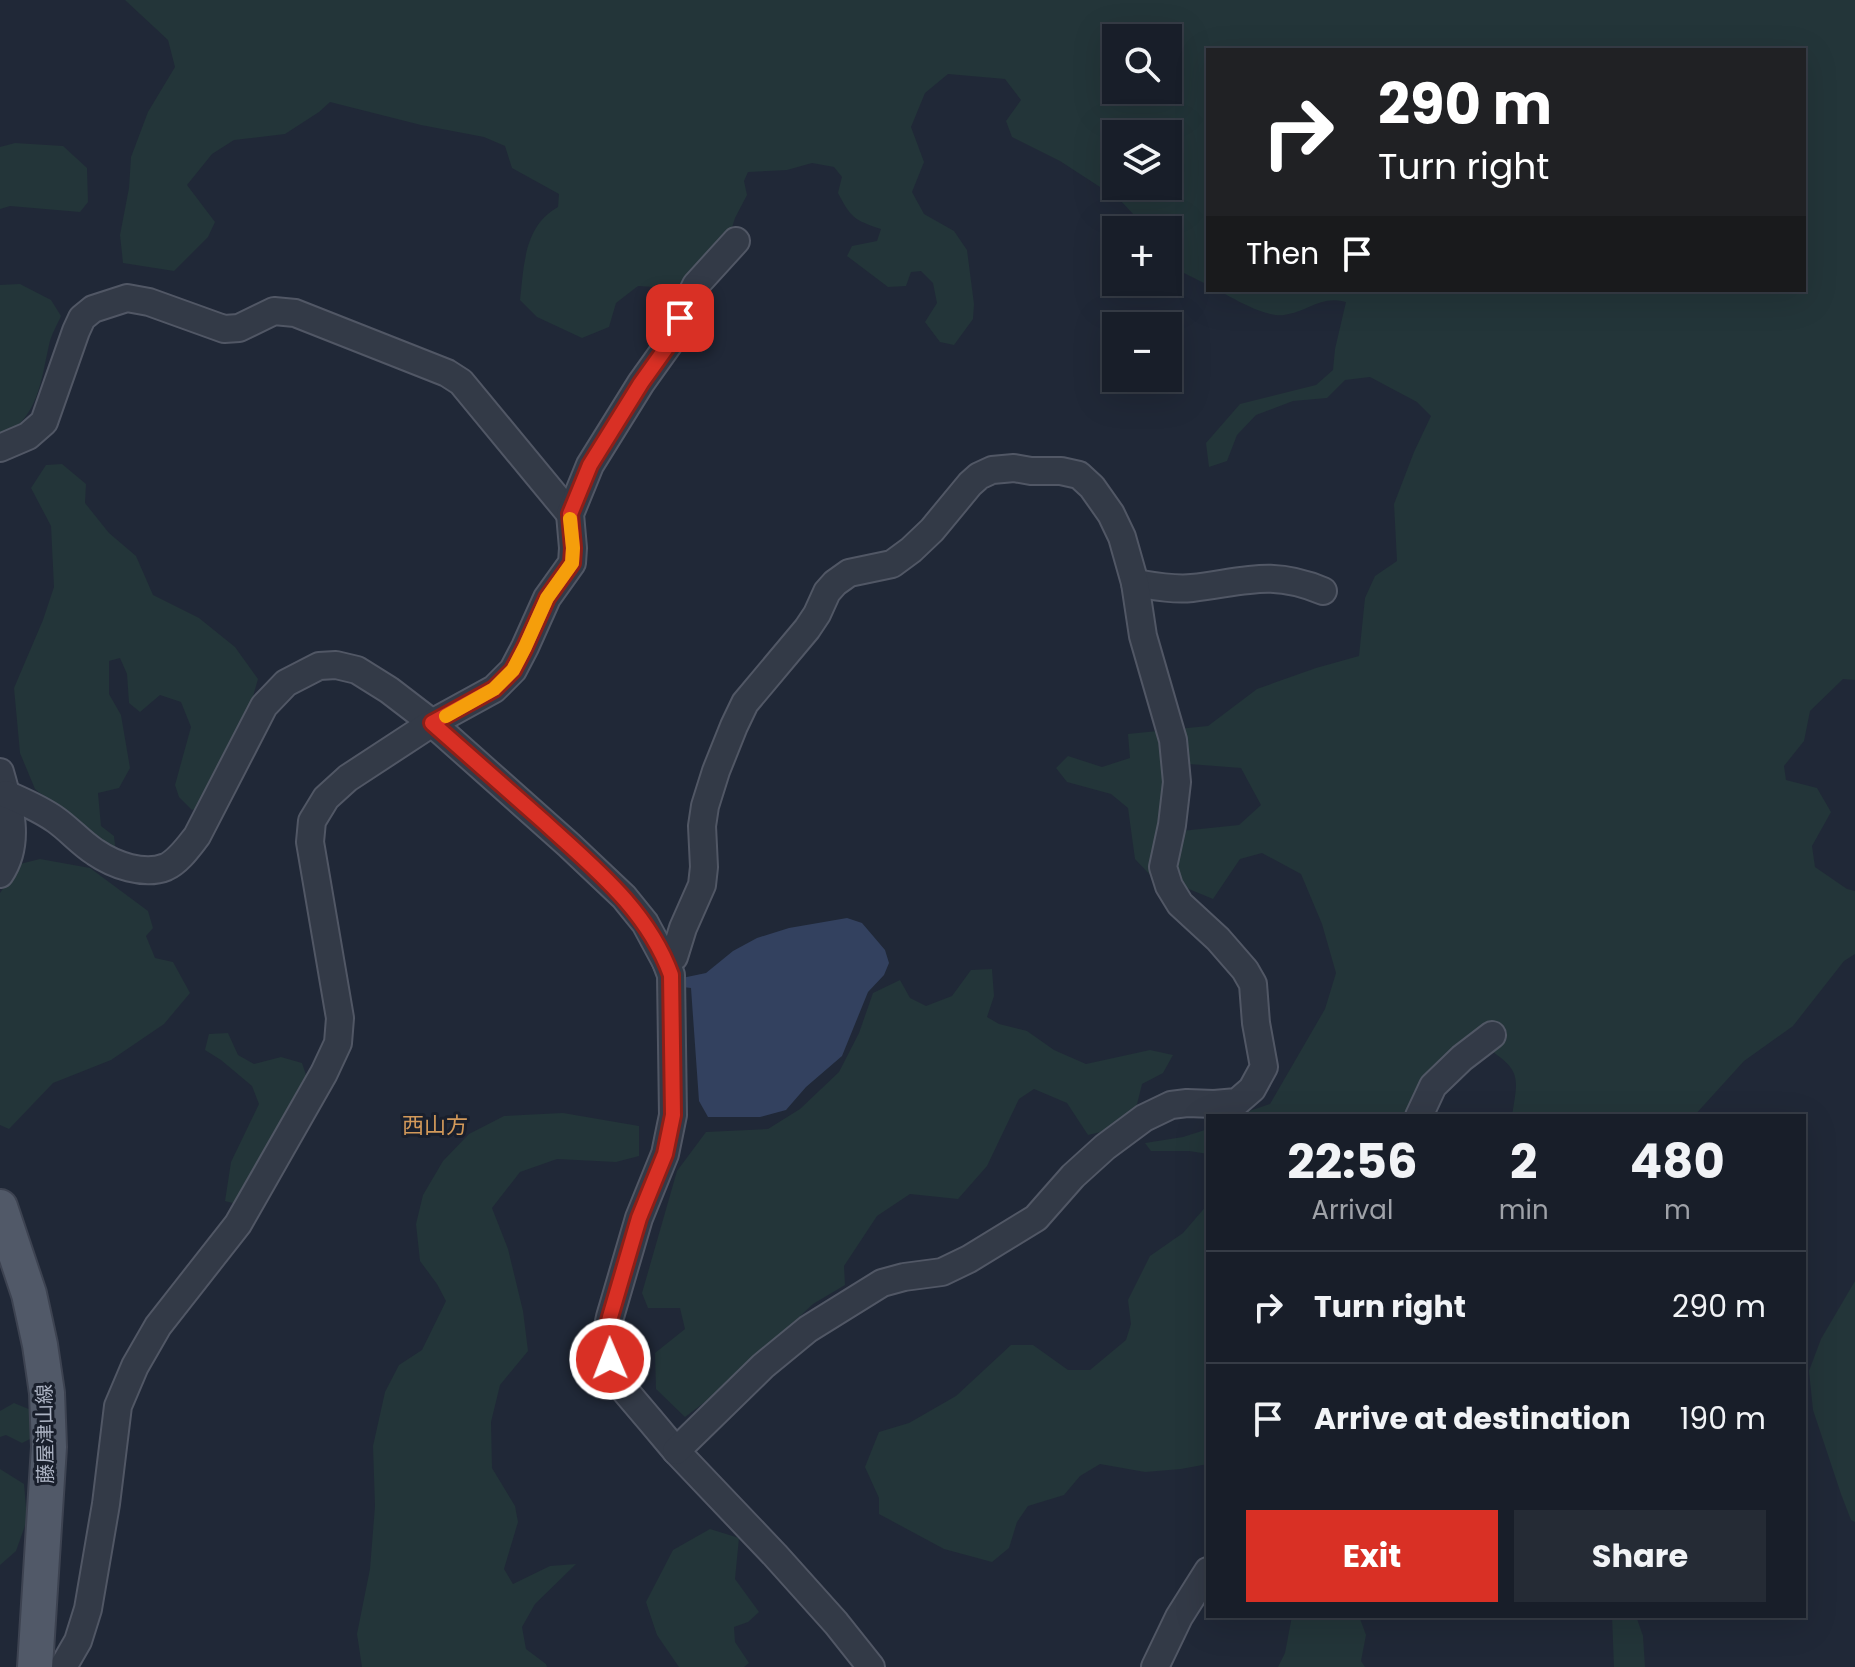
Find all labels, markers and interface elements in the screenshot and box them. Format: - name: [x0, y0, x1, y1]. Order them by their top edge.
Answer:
- map controls: [1102, 24, 1182, 392]
- button: search: [1102, 24, 1182, 104]
- text: 290 m: [1378, 65, 1552, 144]
- icon: right: [1246, 80, 1350, 184]
- button: layers: [1102, 120, 1182, 200]
- text: Turn right: [1378, 141, 1549, 192]
- button: +: [1102, 216, 1182, 296]
- text: Then: [1246, 232, 1319, 275]
- icon: arrive: [1335, 232, 1379, 276]
- pin: [646, 284, 714, 352]
- icon: arrive: [658, 296, 702, 340]
- button: −: [1102, 312, 1182, 392]
- district label: 西山方: [402, 1110, 468, 1141]
- text: 22:56: [1287, 1128, 1417, 1195]
- text: 2: [1510, 1128, 1537, 1195]
- text: 480: [1630, 1128, 1725, 1195]
- text: Arrival: [1311, 1192, 1393, 1228]
- text: min: [1499, 1192, 1549, 1228]
- text: m: [1664, 1192, 1691, 1228]
- icon: right: [1246, 1285, 1290, 1329]
- text: Turn right: [1314, 1285, 1466, 1328]
- text: 290 m: [1672, 1285, 1766, 1328]
- position arrow: [568, 1317, 652, 1401]
- street label: 藤屋津山線: [30, 1384, 60, 1484]
- icon: arrive: [1246, 1397, 1290, 1441]
- text: Arrive at destination: [1314, 1397, 1631, 1440]
- text: 190 m: [1680, 1397, 1766, 1440]
- button: Exit: [1246, 1510, 1498, 1602]
- button: Share: [1514, 1510, 1766, 1602]

